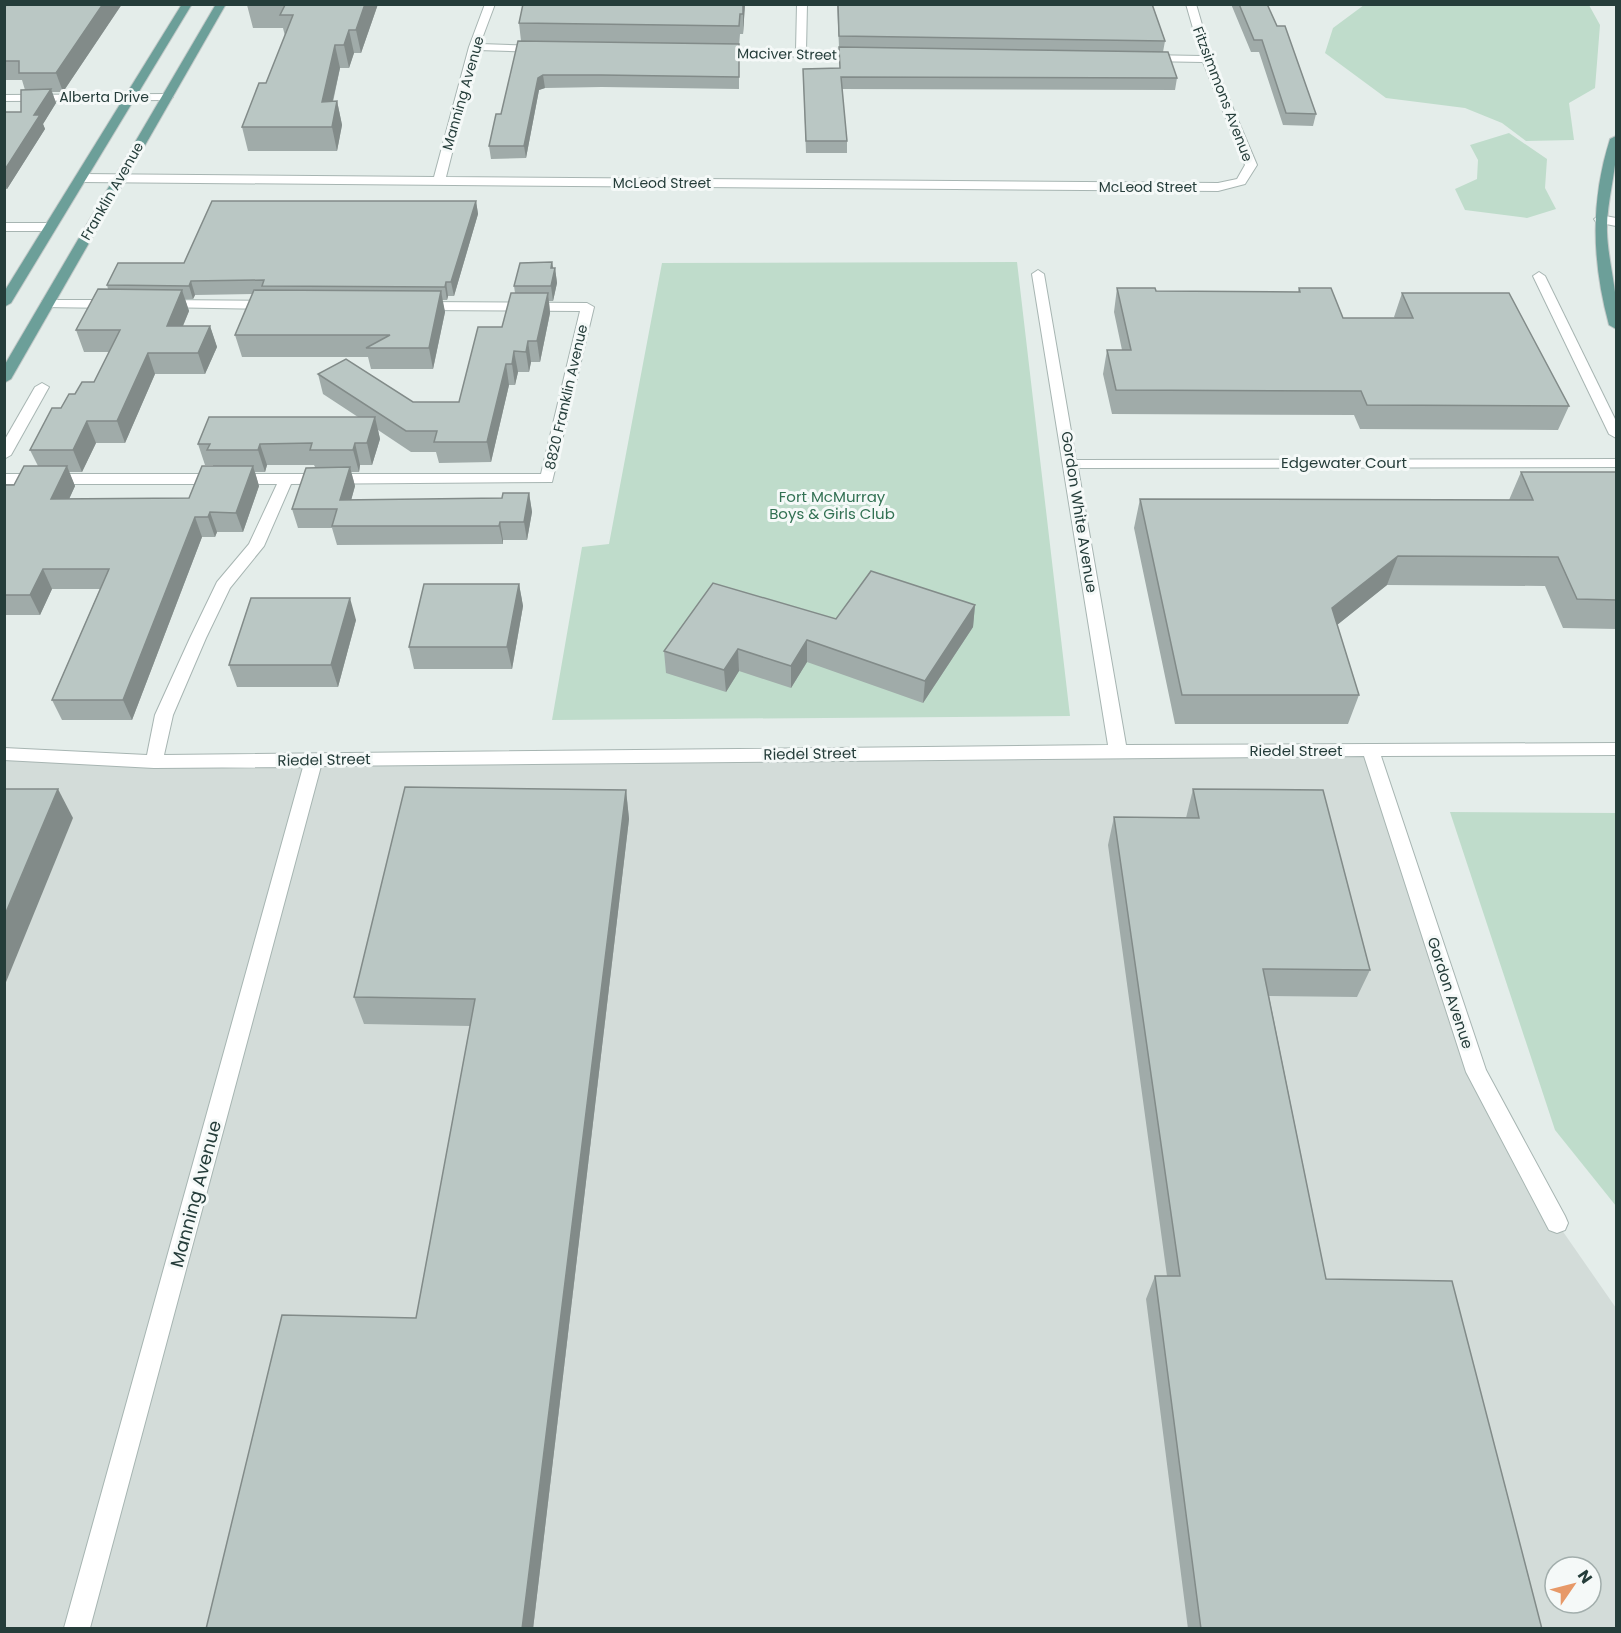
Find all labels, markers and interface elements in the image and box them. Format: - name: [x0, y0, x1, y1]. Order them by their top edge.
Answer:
- street label: Fitzsimmons Avenue: [1188, 24, 1258, 165]
- street label: Manning Avenue: [437, 33, 489, 152]
- street label: Maciver Street: [737, 43, 837, 65]
- street label: Alberta Drive: [59, 87, 149, 107]
- street label: Franklin Avenue: [76, 138, 148, 244]
- street label: McLeod Street: [613, 173, 711, 193]
- street label: McLeod Street: [1099, 177, 1197, 197]
- street label: 8820 Franklin Avenue: [540, 322, 592, 472]
- street label: Gordon White Avenue: [1056, 430, 1103, 594]
- street label: Edgewater Court: [1281, 452, 1407, 473]
- park label: Fort McMurray Boys & Girls Club: [769, 486, 895, 524]
- street label: Riedel Street: [1249, 740, 1343, 761]
- street label: Riedel Street: [763, 742, 857, 765]
- street label: Riedel Street: [277, 748, 371, 771]
- street label: Gordon Avenue: [1422, 934, 1478, 1052]
- street label: Manning Avenue: [164, 1118, 227, 1270]
- north arrow: [1543, 1555, 1603, 1615]
- text: N: [1572, 1565, 1598, 1588]

